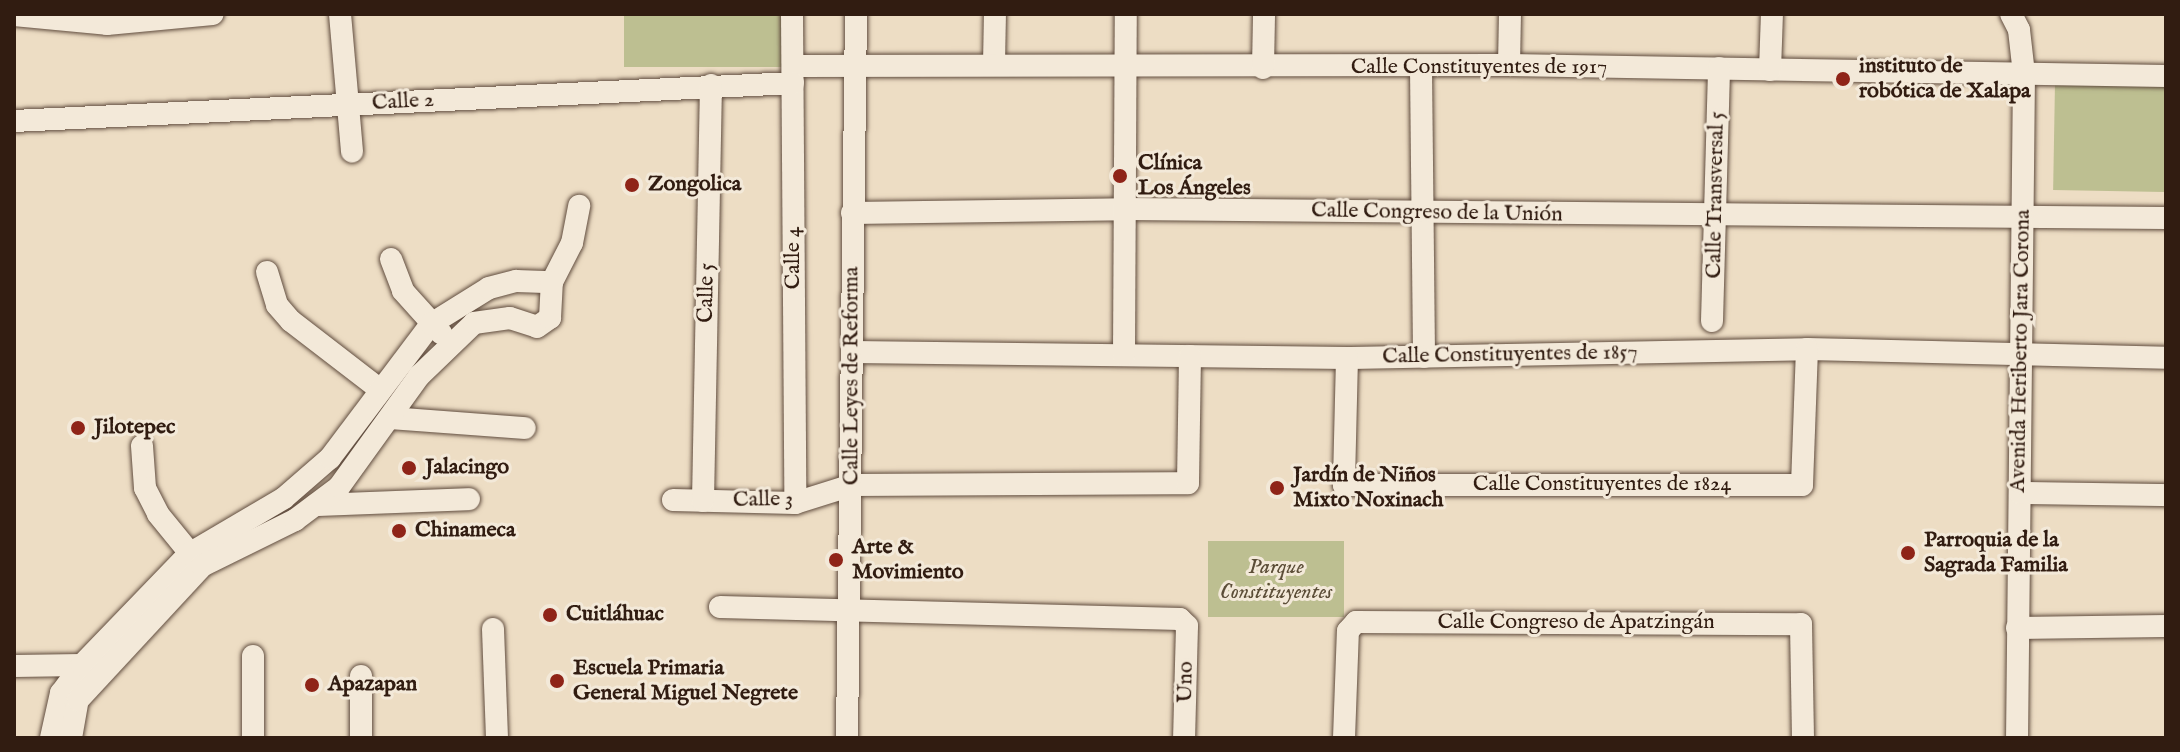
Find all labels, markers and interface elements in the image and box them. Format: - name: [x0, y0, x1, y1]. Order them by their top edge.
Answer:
- place label: instituto de robótica de Xalapa: [1859, 53, 2031, 104]
- street label: Calle Constituyentes de 1917: [1351, 55, 1607, 81]
- marker: instituto de robótica de Xalapa: [1834, 70, 1852, 88]
- street label: Calle 2: [371, 87, 435, 117]
- street label: Calle Transversal 5: [1701, 111, 1731, 279]
- place label: Clínica Los Ángeles: [1138, 150, 1251, 202]
- marker: Clínica Los Ángeles: [1109, 165, 1131, 187]
- place label: Zongolica: [648, 172, 741, 198]
- marker: Zongolica: [623, 176, 641, 194]
- street label: Calle Congreso de la Unión: [1311, 198, 1563, 228]
- street label: Avenida Heriberto Jara Corona: [2005, 209, 2037, 493]
- street label: Calle 4: [781, 227, 807, 289]
- street label: Calle 5: [693, 263, 721, 323]
- street label: Calle Leyes de Reforma: [839, 267, 865, 485]
- street label: Calle Constituyentes de 1857: [1382, 340, 1638, 370]
- place label: Jilotepec: [94, 415, 176, 441]
- marker: Jilotepec: [69, 419, 87, 437]
- place label: Jalacingo: [425, 455, 509, 481]
- marker: Jalacingo: [400, 459, 418, 477]
- place label: Jardín de Niños Mixto Noxinach: [1293, 462, 1443, 514]
- street label: Calle Constituyentes de 1824: [1473, 472, 1731, 498]
- marker: Jardín de Niños Mixto Noxinach: [1268, 479, 1286, 497]
- street label: Calle 3: [733, 486, 793, 514]
- place label: Chinameca: [415, 518, 516, 544]
- marker: Chinameca: [390, 522, 408, 540]
- place label: Parroquia de la Sagrada Familia: [1924, 527, 2068, 578]
- place label: Arte & Movimiento: [852, 534, 964, 586]
- marker: Parroquia de la Sagrada Familia: [1899, 544, 1917, 562]
- marker: Arte & Movimiento: [827, 551, 845, 569]
- park label: Parque Constituyentes: [1220, 554, 1332, 606]
- place label: Cuitláhuac: [566, 602, 664, 628]
- marker: Cuitláhuac: [541, 606, 559, 624]
- street label: Calle Congreso de Apatzingán: [1437, 610, 1715, 636]
- place label: Escuela Primaria General Miguel Negrete: [573, 655, 798, 706]
- street label: Uno: [1172, 661, 1200, 703]
- place label: Apazapan: [328, 672, 417, 698]
- marker: Escuela Primaria General Miguel Negrete: [548, 672, 566, 690]
- marker: Apazapan: [303, 676, 321, 694]

